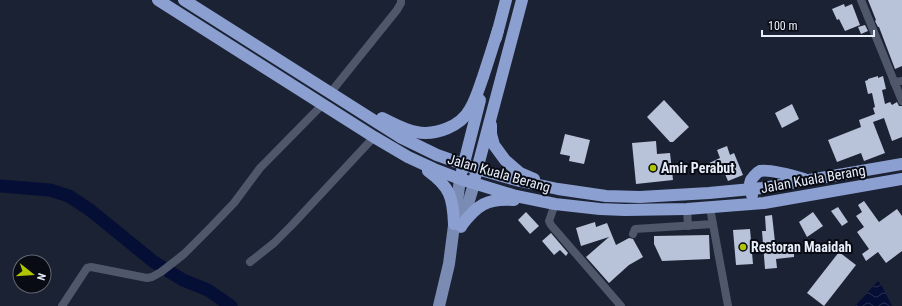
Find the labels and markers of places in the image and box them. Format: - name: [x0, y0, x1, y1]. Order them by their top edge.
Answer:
- place label: Amir Perabut: [661, 160, 735, 176]
- marker: Amir Perabut: [648, 163, 658, 173]
- place label: Restoran Maaidah: [751, 239, 852, 255]
- marker: Restoran Maaidah: [738, 242, 748, 252]

